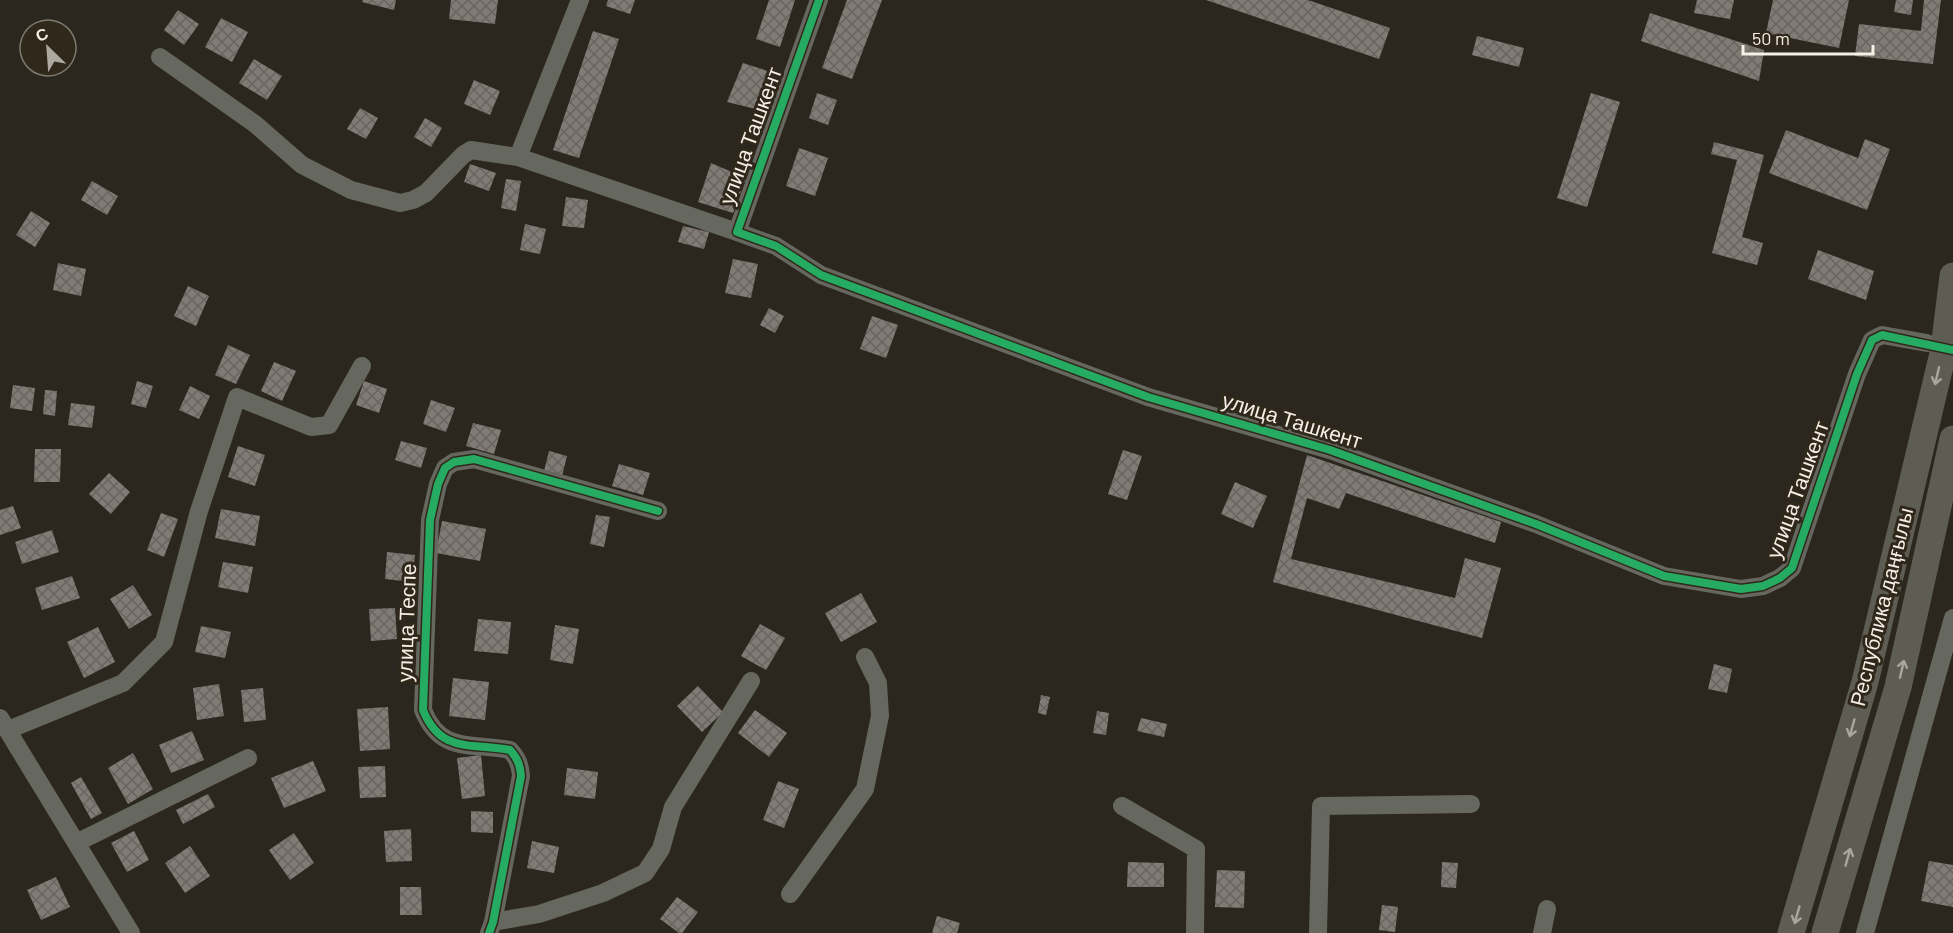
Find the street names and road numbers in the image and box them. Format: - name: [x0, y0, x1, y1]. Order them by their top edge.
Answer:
- street label: улица Ташкент: [713, 63, 786, 208]
- street label: улица Ташкент: [1220, 386, 1366, 453]
- street label: улица Ташкент: [1760, 417, 1833, 562]
- street label: Республика даңғылы: [1844, 505, 1917, 708]
- street label: улица Теспе: [391, 563, 420, 683]

